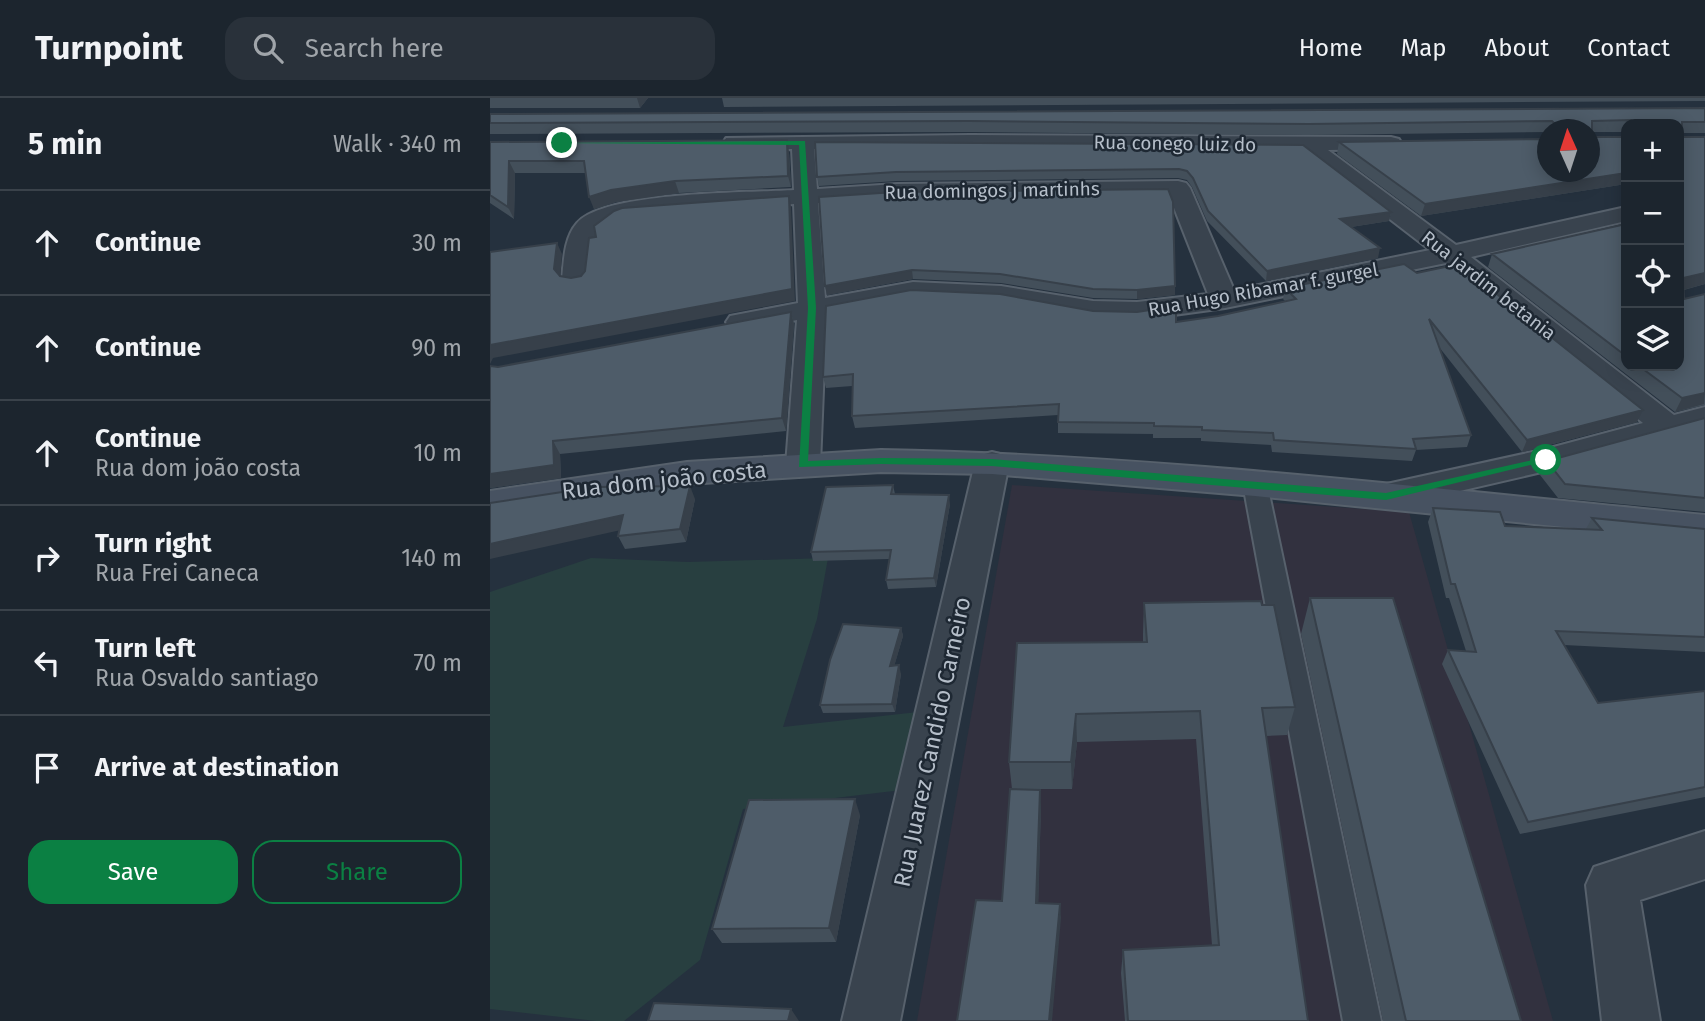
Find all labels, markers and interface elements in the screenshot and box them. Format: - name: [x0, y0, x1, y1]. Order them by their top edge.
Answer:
- search box: [225, 17, 715, 80]
- text: Turnpoint: [35, 28, 183, 68]
- icon: search: [249, 29, 287, 67]
- text: Search here: [305, 33, 444, 64]
- text: Home: [1299, 34, 1363, 62]
- text: Map: [1401, 34, 1447, 62]
- text: About: [1485, 34, 1549, 62]
- text: Contact: [1587, 34, 1670, 62]
- north arrow: [1537, 119, 1600, 182]
- map controls: [1621, 119, 1684, 371]
- button: +: [1621, 119, 1684, 182]
- text: 5 min: [28, 126, 102, 162]
- route end: [546, 127, 577, 158]
- text: Walk · 340 m: [333, 130, 462, 158]
- street label: Rua conego luiz do: [1093, 131, 1257, 156]
- street label: Rua domingos j martinhs: [884, 177, 1100, 204]
- button: −: [1621, 182, 1684, 245]
- icon: ahead: [28, 224, 66, 262]
- street label: Rua jardim betania: [1417, 226, 1560, 345]
- text: Continue: [95, 227, 201, 258]
- text: 30 m: [412, 229, 462, 257]
- button: locate: [1621, 245, 1684, 308]
- street label: Rua Hugo Ribamar f. gurgel: [1146, 258, 1380, 321]
- button: layers: [1621, 308, 1684, 371]
- icon: ahead: [28, 329, 66, 367]
- text: Continue: [95, 332, 201, 363]
- text: 90 m: [411, 334, 462, 362]
- text: Continue: [95, 423, 201, 454]
- icon: ahead: [28, 434, 66, 472]
- text: 10 m: [413, 439, 462, 467]
- route start: [1530, 444, 1561, 475]
- text: Rua dom joão costa: [95, 454, 301, 482]
- street label: Rua dom joão costa: [560, 455, 768, 505]
- text: Turn right: [95, 528, 212, 559]
- icon: right: [28, 539, 66, 577]
- text: 140 m: [401, 544, 462, 572]
- text: Rua Frei Caneca: [95, 559, 259, 587]
- street label: Rua Juarez Candido Carneiro: [888, 594, 976, 890]
- text: Turn left: [95, 633, 196, 664]
- icon: left: [28, 644, 66, 682]
- text: 70 m: [413, 649, 462, 677]
- text: Rua Osvaldo santiago: [95, 664, 319, 692]
- icon: arrive: [28, 749, 66, 787]
- text: Arrive at destination: [95, 752, 339, 783]
- button: Save: [28, 840, 238, 904]
- button: Share: [252, 840, 462, 904]

